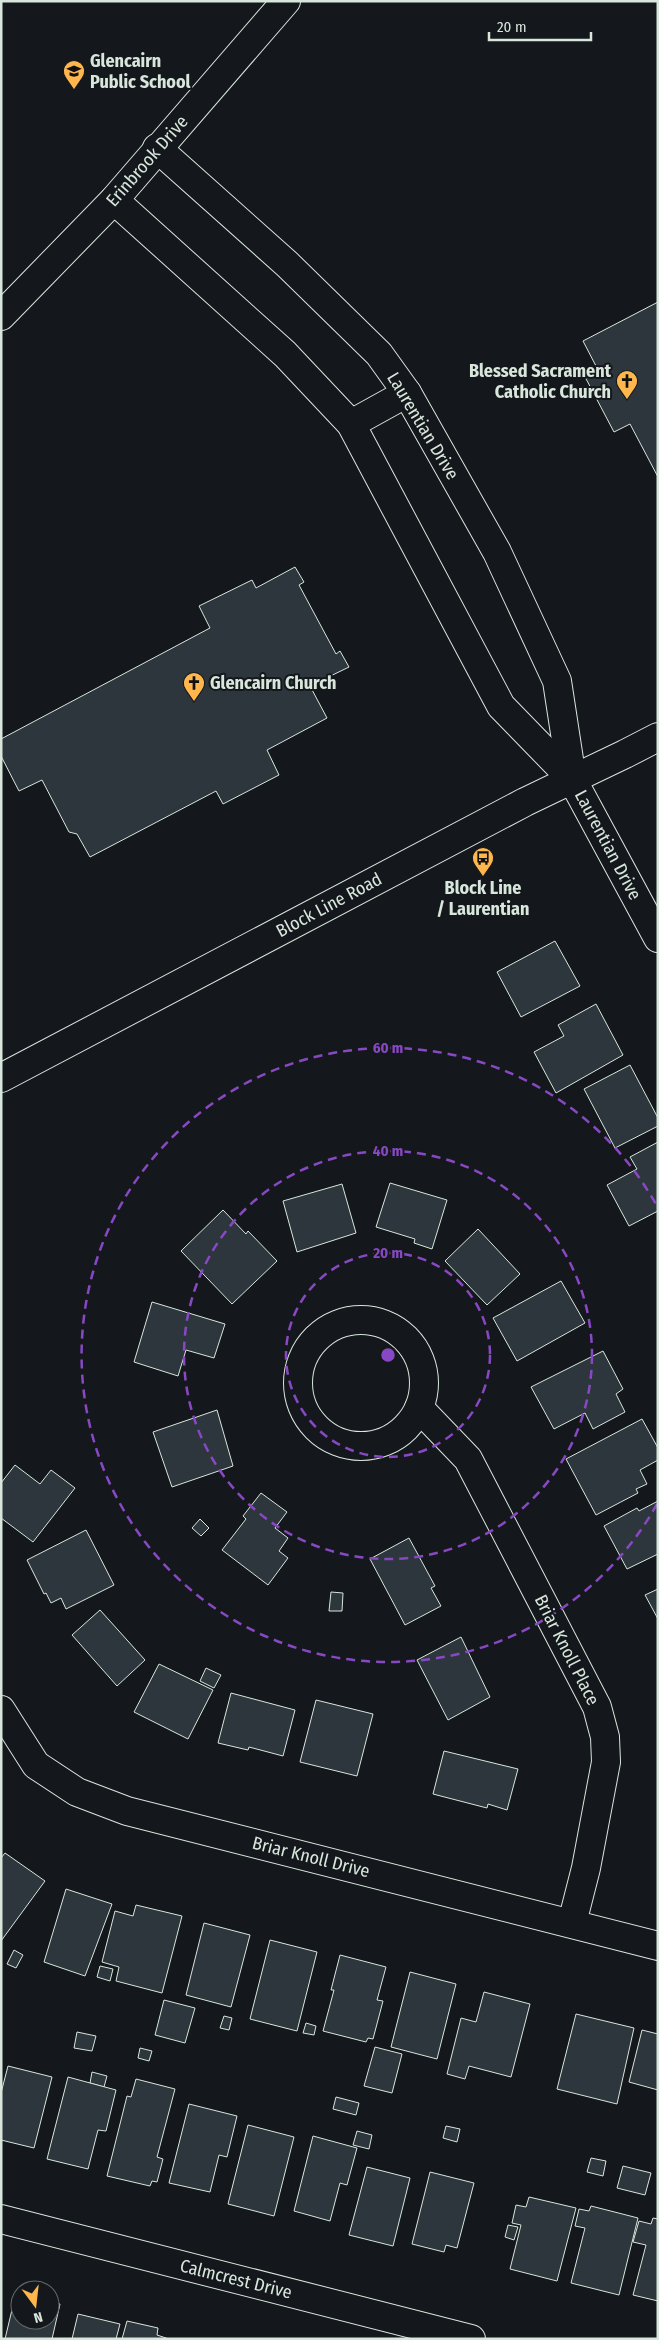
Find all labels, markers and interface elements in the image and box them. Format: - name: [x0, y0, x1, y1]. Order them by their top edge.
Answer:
- scale bar: [489, 10, 592, 42]
- text: 20 m: [497, 18, 527, 36]
- place label: Glencairn Public School: [90, 50, 191, 93]
- school or university icon: Glencairn Public School: [62, 59, 86, 90]
- street label: Erinbrook Drive: [101, 111, 193, 211]
- place label: Blessed Sacrament Catholic Church: [469, 360, 612, 403]
- street label: Laurentian Drive: [382, 368, 464, 484]
- church icon: Blessed Sacrament Catholic Church: [615, 369, 639, 400]
- church icon: Glencairn Church: [182, 671, 206, 702]
- place label: Glencairn Church: [210, 672, 336, 694]
- street label: Laurentian Drive: [570, 786, 646, 904]
- bus stop icon: Block Line / Laurentian: [471, 846, 495, 877]
- street label: Block Line Road: [272, 868, 386, 942]
- place label: Block Line / Laurentian: [437, 877, 529, 920]
- text: 60 m: [373, 1039, 403, 1057]
- text: 40 m: [373, 1142, 403, 1160]
- text: 20 m: [372, 1244, 403, 1262]
- centre of rings: [379, 1346, 397, 1364]
- street label: Briar Knoll Place: [530, 1591, 604, 1709]
- street label: Briar Knoll Drive: [250, 1832, 372, 1882]
- street label: Calmcrest Drive: [178, 2254, 294, 2304]
- north arrow: [10, 2280, 60, 2330]
- text: N: [32, 2308, 44, 2326]

